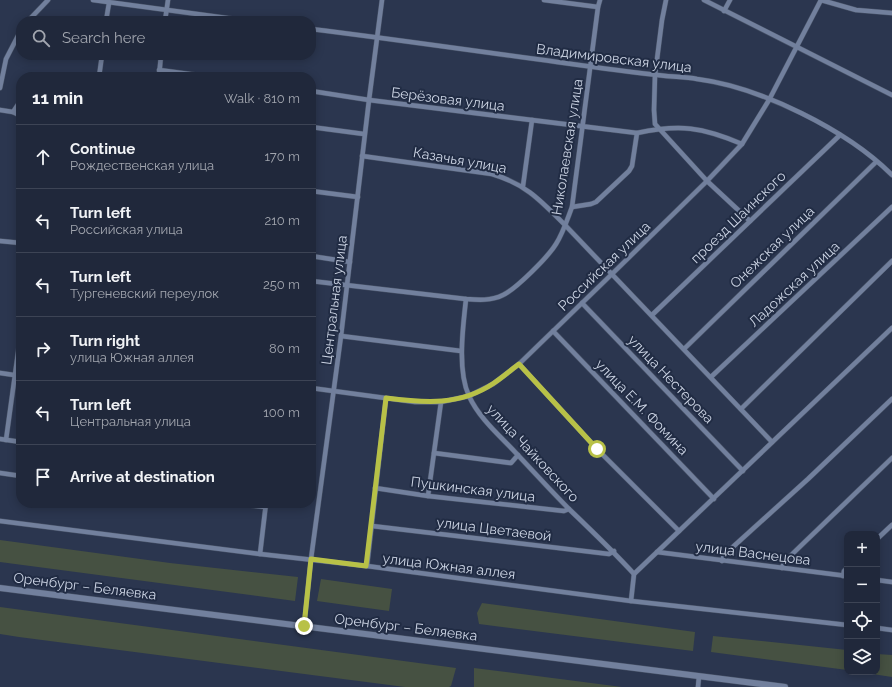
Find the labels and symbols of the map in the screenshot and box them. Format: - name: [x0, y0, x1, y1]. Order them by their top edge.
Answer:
- street label: Владимировская улица: [535, 41, 693, 75]
- street label: Николаевская улица: [548, 78, 586, 216]
- street label: Берёзовая улица: [390, 84, 506, 114]
- street label: Казачья улица: [412, 144, 508, 176]
- street label: проезд Шаинского: [687, 168, 789, 266]
- street label: Онежская улица: [727, 203, 817, 291]
- street label: Российская улица: [555, 218, 653, 314]
- street label: Центральная улица: [318, 234, 350, 366]
- street label: Ладожская улица: [745, 238, 843, 330]
- street label: улица Нестерова: [625, 332, 717, 426]
- street label: улица Е.М. Фомина: [592, 356, 692, 458]
- street label: улица Чайковского: [484, 401, 582, 505]
- route start: [588, 440, 606, 458]
- street label: Пушкинская улица: [410, 473, 536, 505]
- street label: улица Цветаевой: [436, 514, 552, 544]
- street label: улица Васнецова: [695, 538, 811, 568]
- street label: улица Южная аллея: [382, 550, 516, 582]
- street label: Оренбург – Беляевка: [13, 569, 157, 603]
- street label: Оренбург – Беляевка: [334, 610, 478, 644]
- route end: [295, 617, 313, 635]

